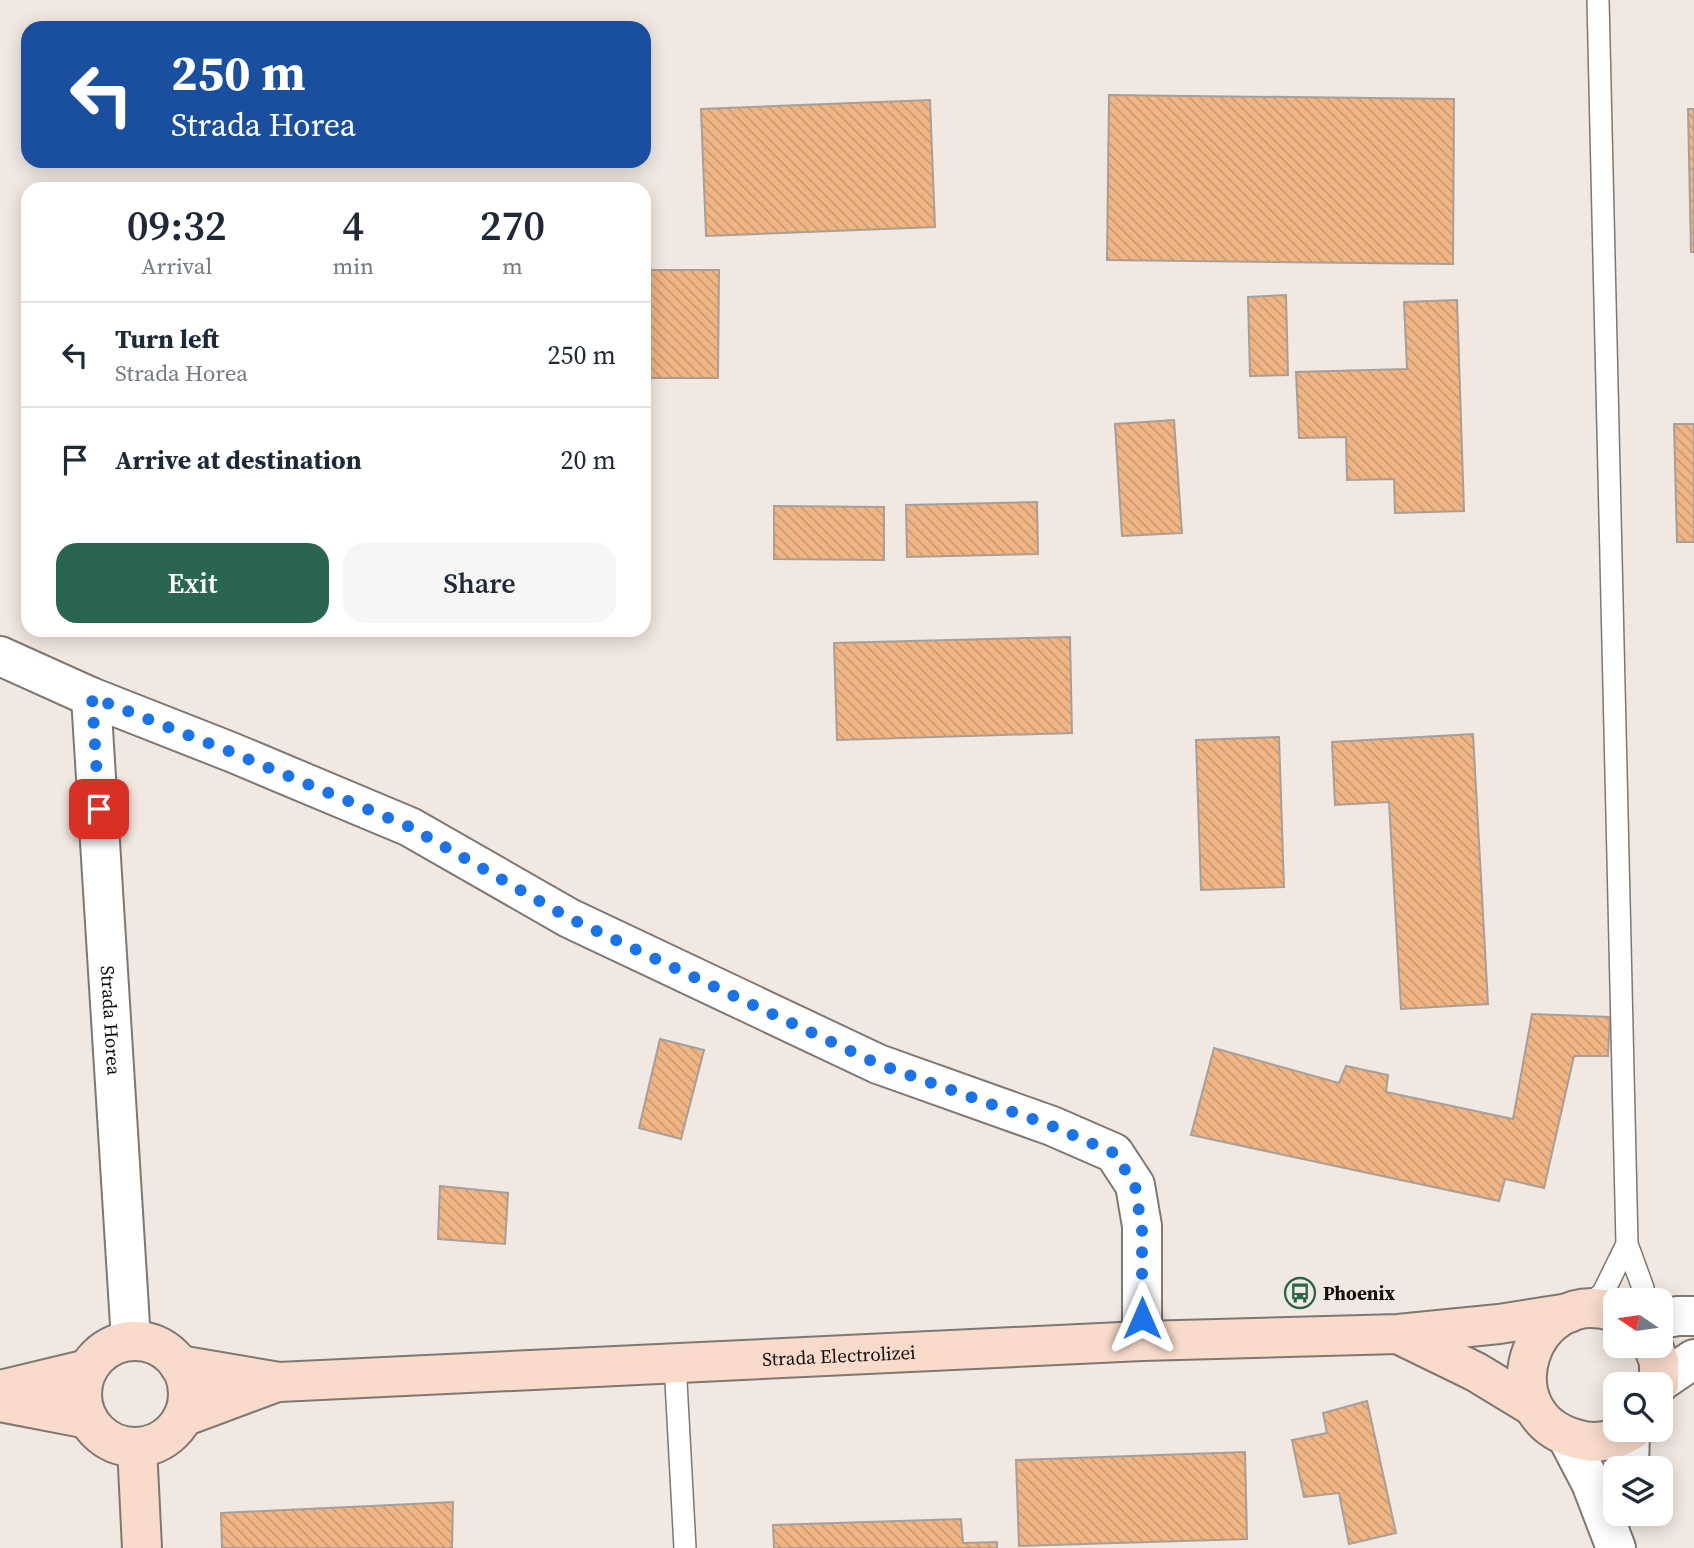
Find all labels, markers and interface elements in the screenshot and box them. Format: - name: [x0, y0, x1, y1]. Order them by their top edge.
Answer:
- text: 250 m: [171, 39, 306, 106]
- icon: left: [56, 49, 147, 140]
- text: Strada Horea: [171, 103, 356, 147]
- text: 09:32: [127, 196, 227, 254]
- text: 4: [342, 196, 364, 254]
- text: 270: [480, 196, 545, 254]
- text: Arrival: [141, 250, 212, 282]
- text: min: [332, 250, 374, 282]
- text: m: [502, 250, 523, 282]
- text: Turn left: [115, 321, 219, 357]
- icon: left: [56, 336, 94, 374]
- text: 250 m: [548, 337, 616, 373]
- text: Strada Horea: [115, 357, 248, 389]
- icon: arrive: [56, 441, 94, 479]
- text: Arrive at destination: [115, 442, 362, 478]
- text: 20 m: [561, 442, 616, 478]
- button: Exit: [56, 543, 329, 623]
- button: Share: [343, 543, 616, 623]
- pin: [69, 779, 129, 839]
- icon: arrive: [80, 790, 118, 828]
- street label: Strada Horea: [95, 965, 127, 1076]
- bus stop icon: Phoenix: [1283, 1276, 1317, 1310]
- place label: Phoenix: [1323, 1280, 1396, 1306]
- position arrow: [1105, 1281, 1179, 1355]
- north arrow: [1603, 1288, 1673, 1358]
- map controls: [1603, 1288, 1673, 1526]
- street label: Strada Electrolizei: [762, 1339, 917, 1372]
- button: search: [1603, 1372, 1673, 1442]
- button: layers: [1603, 1456, 1673, 1526]

